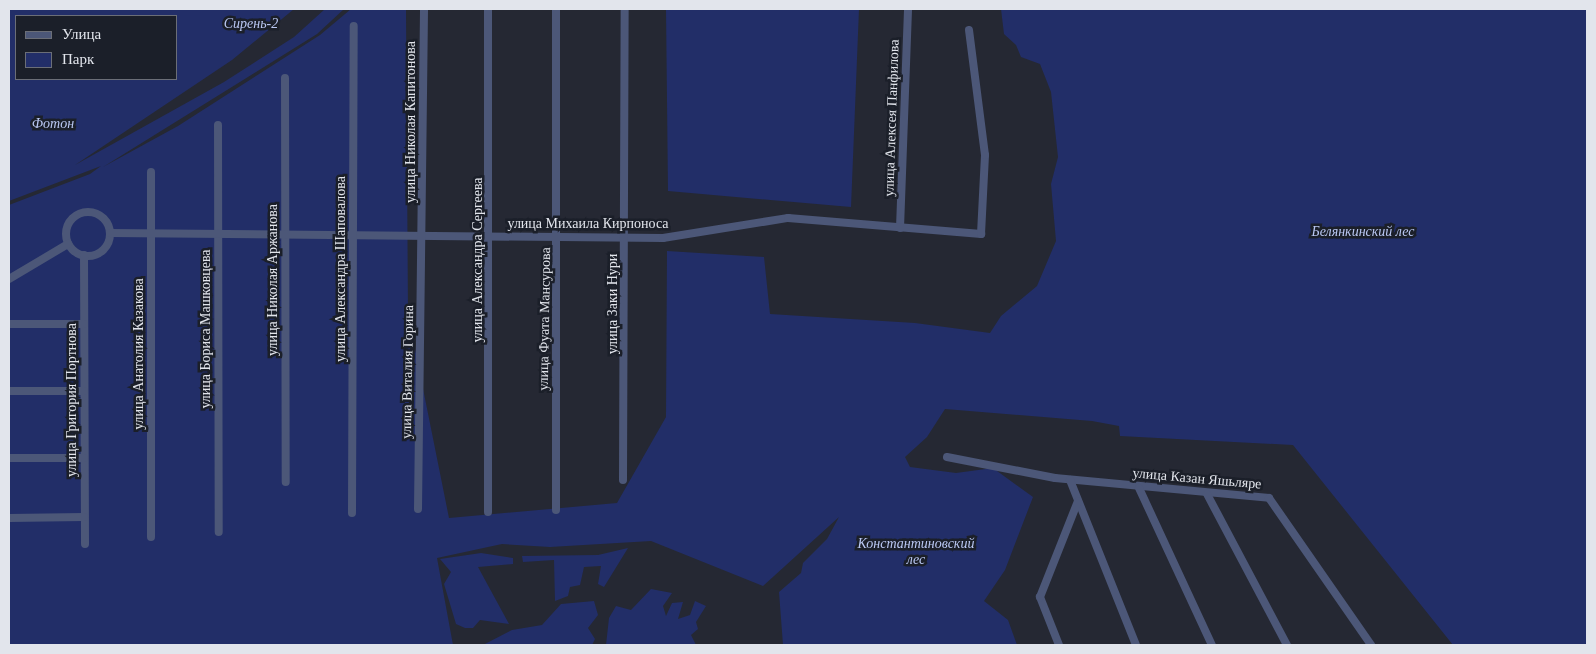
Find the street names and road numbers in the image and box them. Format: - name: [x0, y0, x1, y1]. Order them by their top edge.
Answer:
- street label: улица Алексея Панфилова: [881, 39, 903, 197]
- street label: улица Николая Капитонова: [403, 41, 419, 203]
- street label: улица Александра Шаповалова: [333, 176, 349, 362]
- street label: улица Александра Сергеева: [470, 177, 486, 343]
- street label: улица Николая Аржанова: [265, 204, 281, 356]
- street label: улица Михаила Кирпоноса: [508, 216, 668, 232]
- street label: улица Фуата Мансурова: [535, 247, 555, 391]
- street label: улица Бориса Машковцева: [198, 249, 214, 409]
- street label: улица Заки Нури: [605, 254, 621, 354]
- street label: улица Анатолия Казакова: [131, 278, 147, 430]
- street label: улица Виталия Горина: [398, 305, 418, 439]
- street label: улица Григория Портнова: [64, 323, 80, 477]
- street label: улица Казан Яшьляре: [1132, 465, 1262, 493]

